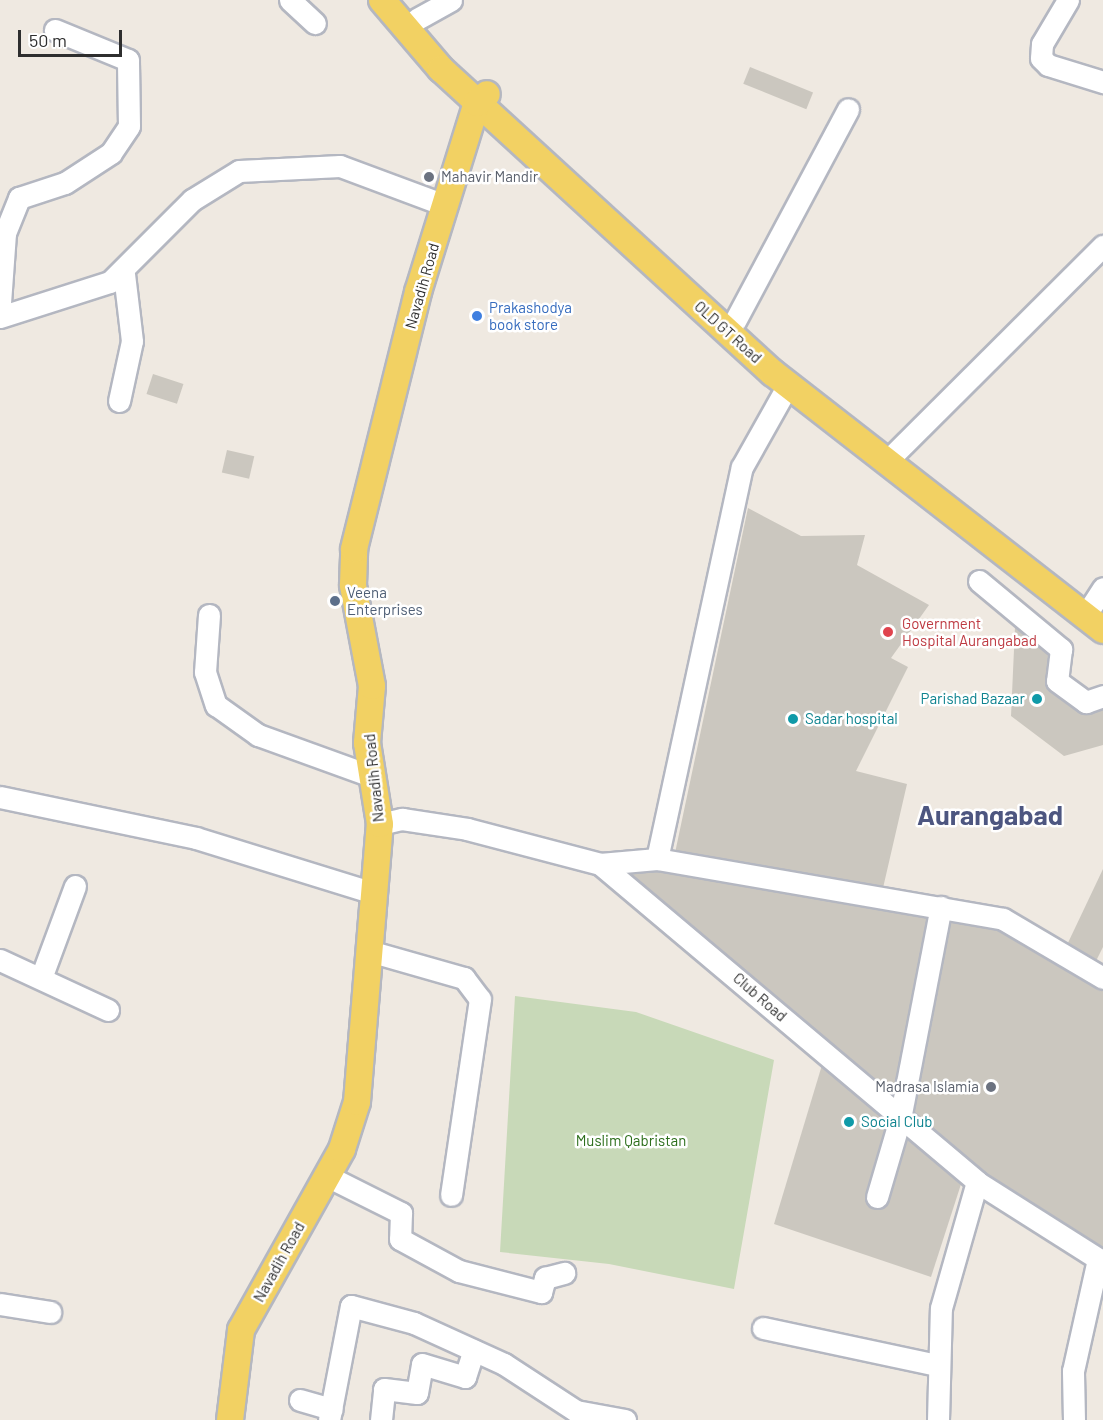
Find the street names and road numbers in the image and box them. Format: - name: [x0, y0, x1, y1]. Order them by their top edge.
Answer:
- street label: Navadih Road: [401, 241, 443, 331]
- street label: OLD GT Road: [691, 297, 765, 367]
- street label: Navadih Road: [360, 733, 388, 823]
- street label: Club Road: [730, 969, 790, 1025]
- street label: Navadih Road: [250, 1219, 308, 1305]

